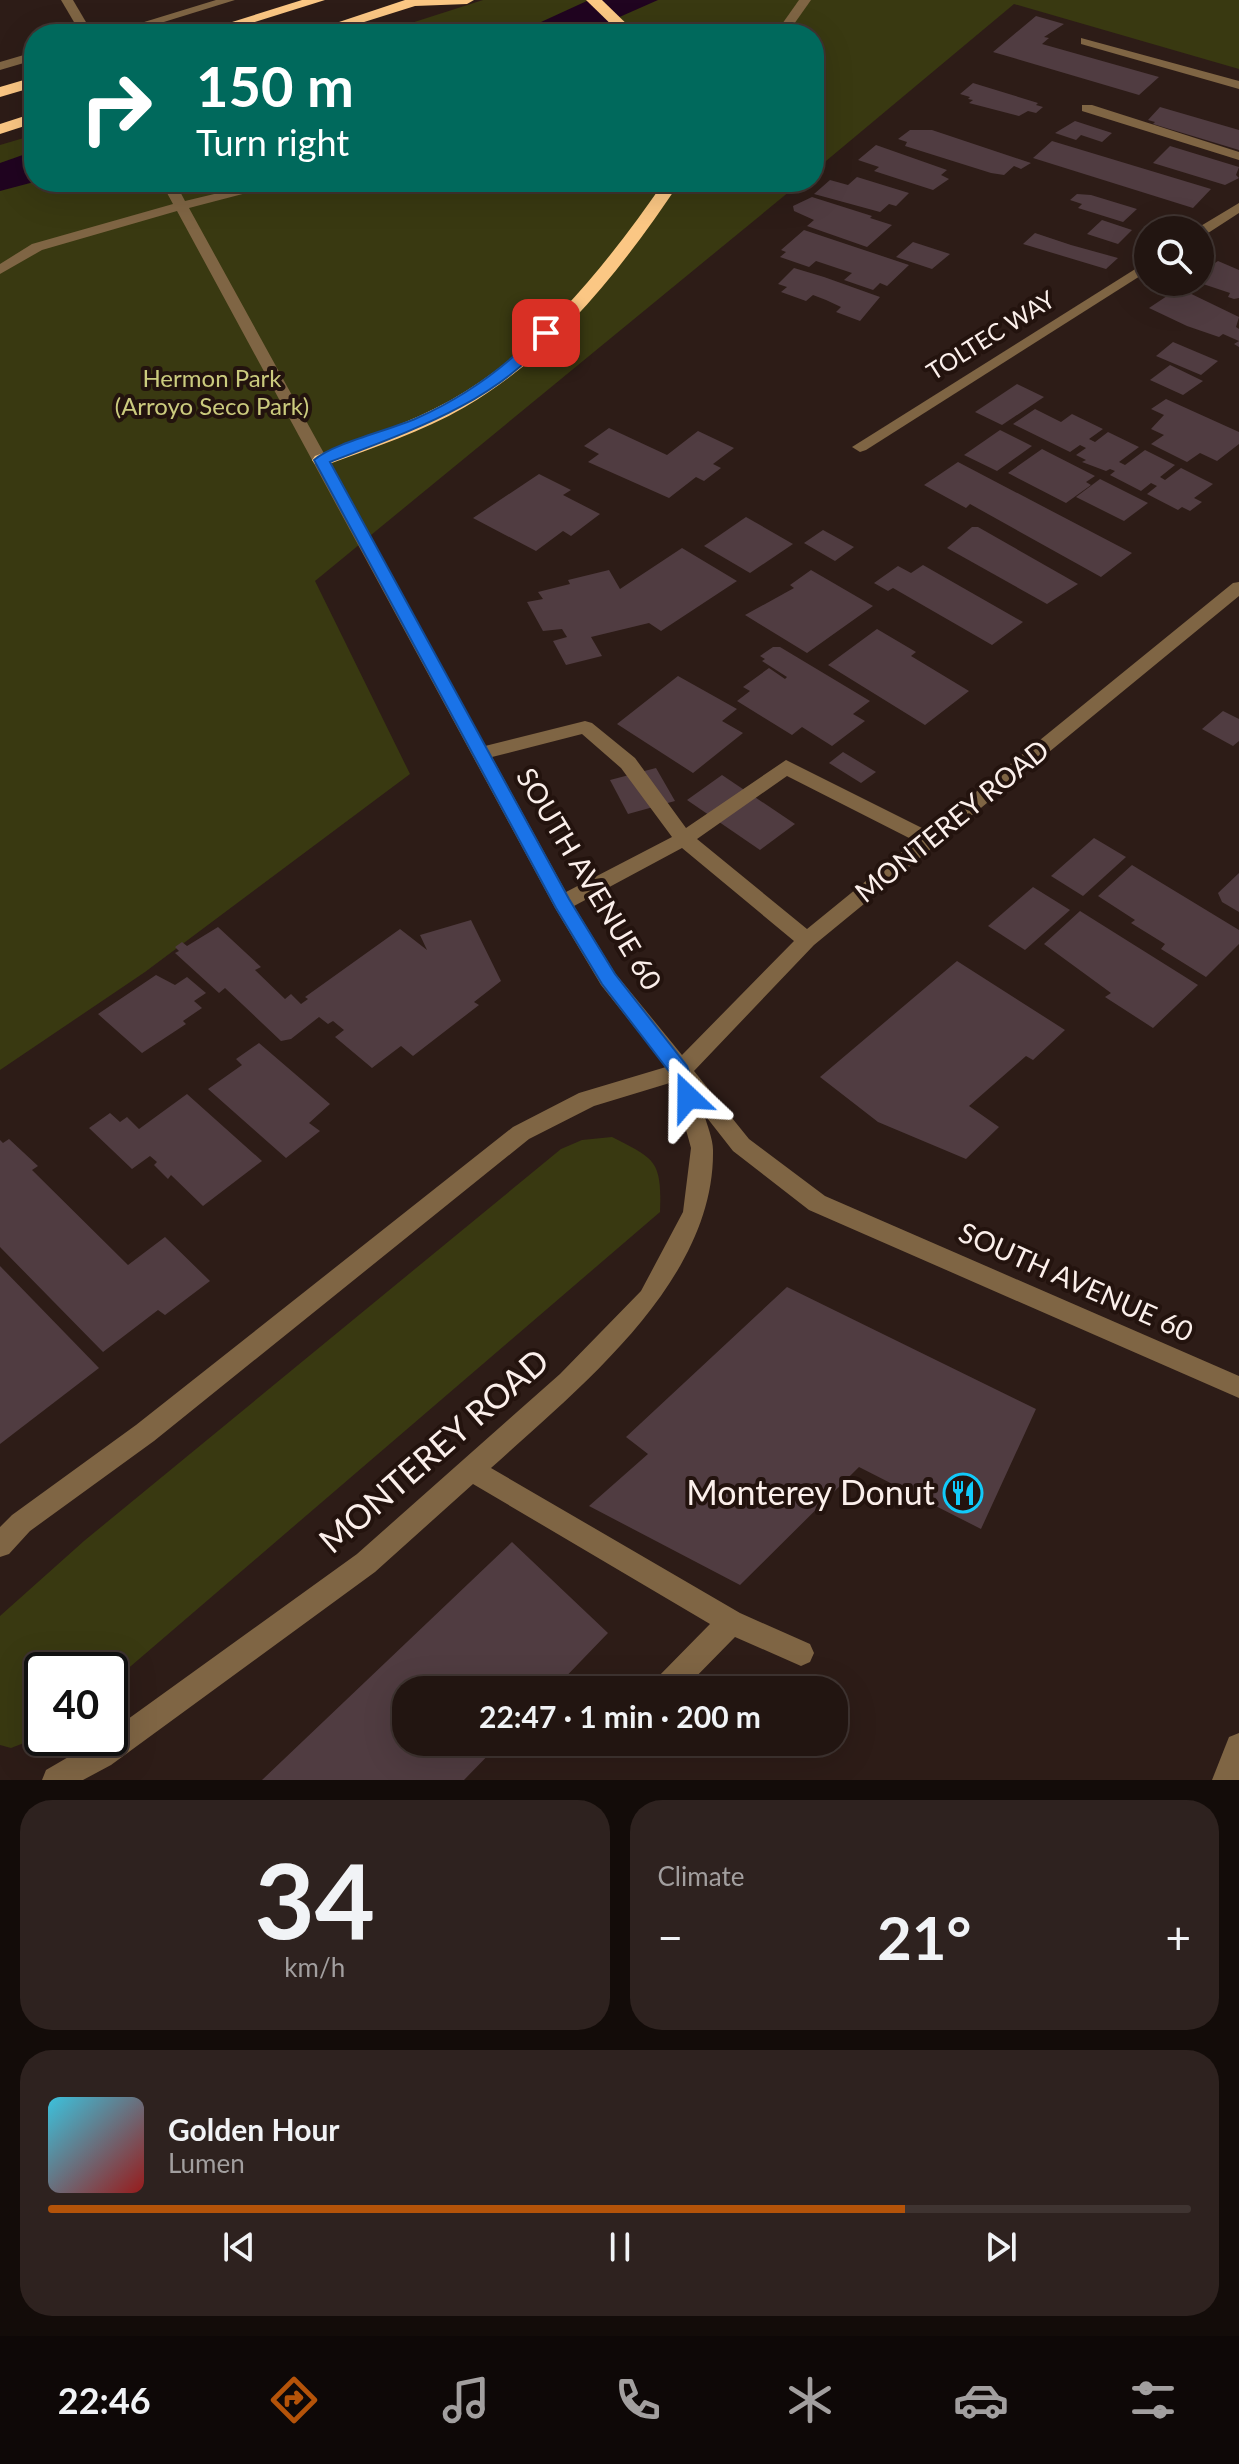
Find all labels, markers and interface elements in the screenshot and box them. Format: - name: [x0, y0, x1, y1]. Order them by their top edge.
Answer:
- text: 150 m: [196, 52, 354, 119]
- icon: right: [64, 56, 168, 160]
- text: Turn right: [196, 120, 349, 164]
- map controls: [1134, 216, 1214, 296]
- button: search: [1134, 216, 1214, 296]
- street label: TOLTEC WAY: [921, 284, 1060, 386]
- pin: [512, 299, 580, 367]
- icon: arrive: [524, 311, 568, 355]
- park label: Hermon Park (Arroyo Seco Park): [115, 363, 309, 420]
- street label: MONTEREY ROAD: [848, 732, 1055, 909]
- street label: SOUTH AVENUE 60: [510, 761, 670, 996]
- position arrow: [646, 1055, 730, 1139]
- street label: SOUTH AVENUE 60: [954, 1214, 1199, 1348]
- street label: MONTEREY ROAD: [310, 1339, 556, 1561]
- place label: Monterey Donut: [686, 1471, 935, 1512]
- restaurant icon: Monterey Donut: [942, 1472, 984, 1514]
- speed limit sign: 40: [24, 1652, 128, 1756]
- text: 22:47 · 1 min · 200 m: [479, 1698, 761, 1734]
- text: 34: [254, 1836, 375, 1961]
- text: Climate: [658, 1860, 744, 1892]
- text: 21°: [877, 1901, 972, 1973]
- text: −: [658, 1911, 683, 1963]
- text: +: [1165, 1911, 1191, 1963]
- text: km/h: [284, 1951, 345, 1983]
- text: Golden Hour: [168, 2111, 340, 2147]
- text: Lumen: [168, 2147, 245, 2179]
- icon: previous: [217, 2225, 261, 2269]
- icon: pause: [598, 2225, 642, 2269]
- icon: next: [979, 2225, 1023, 2269]
- icon: directions: [266, 2372, 322, 2428]
- icon: music: [438, 2372, 494, 2428]
- icon: phone: [610, 2372, 666, 2428]
- icon: climate: [782, 2372, 838, 2428]
- icon: car: [953, 2372, 1009, 2428]
- icon: filters: [1125, 2372, 1181, 2428]
- text: 22:46: [58, 2378, 151, 2422]

